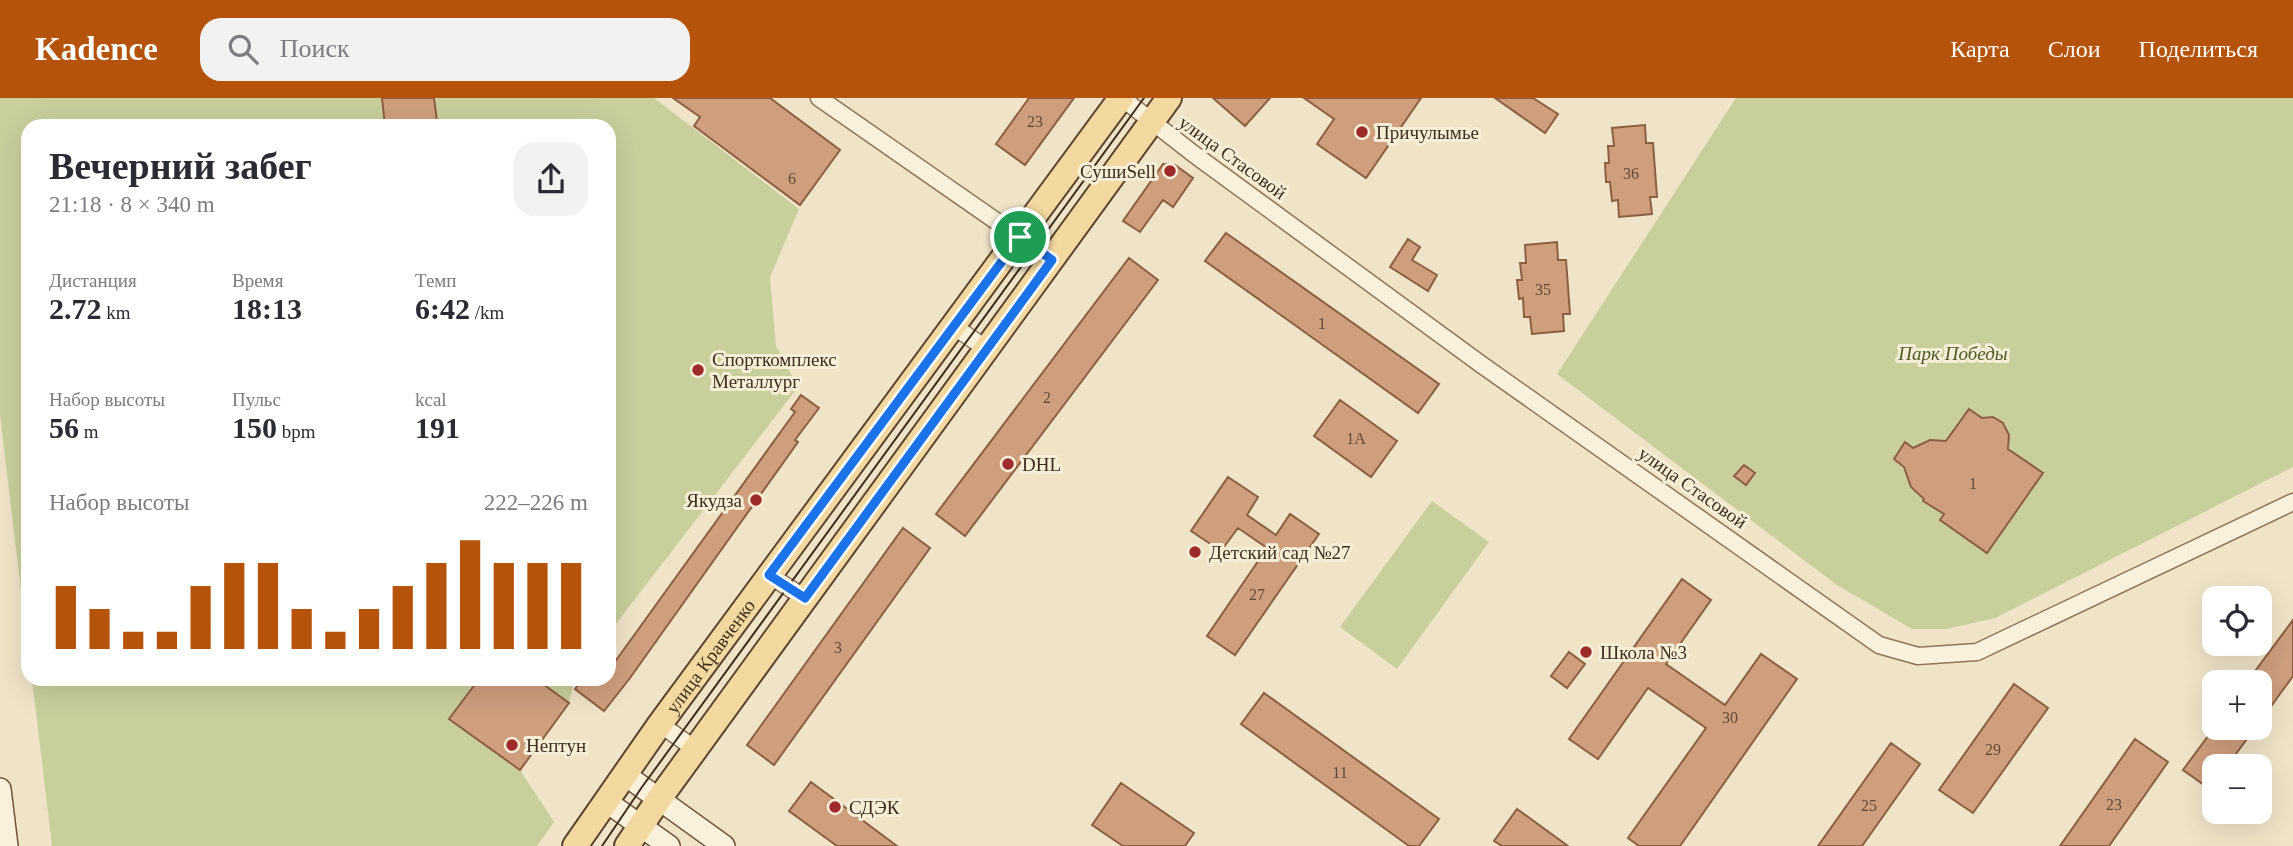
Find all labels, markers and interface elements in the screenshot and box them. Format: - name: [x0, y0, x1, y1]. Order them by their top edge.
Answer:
- search box: [200, 18, 690, 81]
- icon: search: [224, 30, 262, 68]
- text: Kadence: [35, 31, 158, 67]
- text: Поиск: [280, 34, 350, 63]
- text: Карта: [1950, 36, 2010, 62]
- text: Слои: [2048, 36, 2101, 62]
- text: Поделиться: [2139, 36, 2258, 62]
- street label: улица Стасовой: [1175, 111, 1290, 203]
- house number: 23: [1027, 113, 1043, 130]
- place label: Причулымье: [1376, 122, 1479, 143]
- marker: Причулымье: [1354, 124, 1370, 140]
- button: share: [514, 142, 588, 216]
- text: Вечерний забег: [49, 145, 312, 187]
- place label: СушиSell: [1080, 161, 1156, 182]
- marker: СушиSell: [1162, 163, 1178, 179]
- house number: 36: [1623, 165, 1639, 182]
- house number: 6: [788, 170, 796, 187]
- text: 21:18 · 8 × 340 m: [49, 192, 215, 217]
- pin: [990, 207, 1050, 267]
- icon: arrive: [1001, 218, 1039, 256]
- text: Дистанция: [49, 270, 137, 291]
- text: Время: [232, 270, 283, 291]
- text: Темп: [415, 270, 457, 291]
- house number: 35: [1535, 281, 1551, 298]
- text: 2.72: [49, 292, 102, 325]
- text: 18:13: [232, 292, 302, 325]
- text: 6:42: [415, 292, 470, 325]
- text: km: [102, 302, 131, 323]
- text: /km: [470, 302, 504, 323]
- house number: 1: [1318, 315, 1326, 332]
- park label: Парк Победы: [1897, 343, 2008, 364]
- place label: Спорткомплекс Металлург: [712, 349, 837, 392]
- marker: Спорткомплекс Металлург: [690, 362, 706, 378]
- text: Набор высоты: [49, 389, 165, 410]
- text: Пульс: [232, 389, 281, 410]
- text: kcal: [415, 389, 447, 410]
- house number: 2: [1043, 389, 1051, 406]
- text: 56: [49, 411, 79, 444]
- text: 150: [232, 411, 277, 444]
- text: 191: [415, 411, 460, 444]
- text: m: [79, 421, 99, 442]
- text: bpm: [277, 421, 316, 442]
- house number: 1А: [1346, 430, 1366, 447]
- street label: улица Стасовой: [1634, 442, 1751, 533]
- place label: DHL: [1022, 454, 1061, 475]
- marker: DHL: [1000, 456, 1016, 472]
- house number: 1: [1969, 475, 1977, 492]
- text: Набор высоты: [49, 490, 190, 515]
- text: 222–226 m: [484, 490, 588, 515]
- place label: Якудза: [686, 490, 743, 511]
- marker: Якудза: [748, 492, 764, 508]
- place label: Детский сад №27: [1209, 542, 1351, 563]
- marker: Детский сад №27: [1187, 544, 1203, 560]
- house number: 27: [1249, 586, 1265, 603]
- map controls: [2202, 586, 2272, 824]
- button: locate: [2202, 586, 2272, 656]
- street label: улица Кравченко: [661, 595, 759, 718]
- house number: 3: [834, 639, 842, 656]
- place label: Школа №3: [1600, 642, 1687, 663]
- marker: Школа №3: [1578, 644, 1594, 660]
- button: +: [2202, 670, 2272, 740]
- house number: 30: [1722, 709, 1738, 726]
- place label: Нептун: [526, 735, 586, 756]
- marker: Нептун: [504, 737, 520, 753]
- house number: 29: [1985, 741, 2001, 758]
- button: −: [2202, 754, 2272, 824]
- house number: 11: [1332, 764, 1348, 781]
- house number: 23: [2106, 796, 2122, 813]
- place label: СДЭК: [849, 797, 900, 818]
- house number: 25: [1861, 797, 1877, 814]
- marker: СДЭК: [827, 799, 843, 815]

